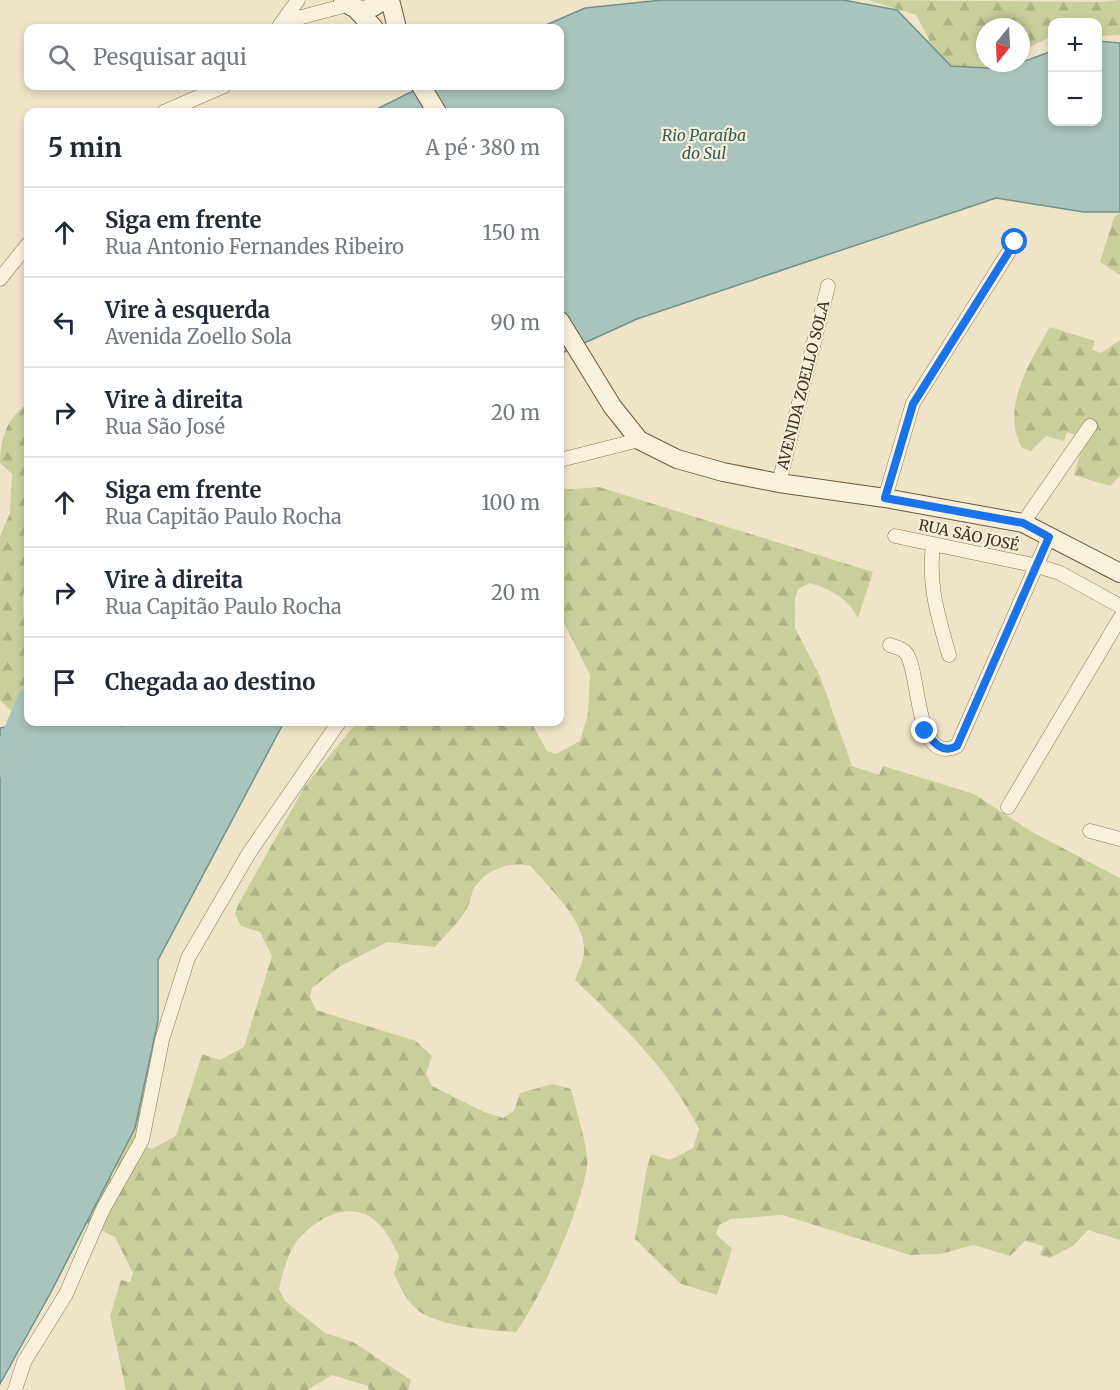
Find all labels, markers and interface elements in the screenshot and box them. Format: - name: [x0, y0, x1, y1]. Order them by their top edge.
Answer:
- north arrow: [976, 18, 1030, 72]
- map controls: [1048, 18, 1102, 126]
- button: +: [1048, 18, 1102, 72]
- search box: [24, 24, 564, 90]
- icon: search: [45, 41, 78, 74]
- text: Pesquisar aqui: [93, 43, 247, 71]
- button: −: [1048, 72, 1102, 126]
- water label: Rio Paraíba do Sul: [662, 125, 746, 163]
- text: 5 min: [48, 131, 122, 164]
- text: A pé · 380 m: [426, 135, 540, 160]
- text: Siga em frente: [105, 206, 261, 234]
- icon: ahead: [48, 216, 81, 249]
- text: 150 m: [483, 220, 540, 245]
- route start: [1001, 228, 1027, 254]
- text: Rua Antonio Fernandes Ribeiro: [105, 234, 404, 259]
- text: Vire à esquerda: [105, 296, 270, 324]
- street label: AVENIDA ZOELLO SOLA: [773, 298, 833, 472]
- icon: left: [48, 306, 81, 339]
- text: 90 m: [490, 310, 540, 335]
- text: Avenida Zoello Sola: [105, 324, 292, 349]
- text: Vire à direita: [105, 386, 243, 414]
- icon: right: [48, 396, 81, 429]
- text: 20 m: [491, 400, 540, 425]
- text: Rua São José: [105, 414, 225, 439]
- text: Siga em frente: [105, 476, 261, 504]
- icon: ahead: [48, 486, 81, 519]
- text: 100 m: [481, 490, 540, 515]
- text: Rua Capitão Paulo Rocha: [105, 504, 342, 529]
- street label: RUA SÃO JOSÉ: [917, 514, 1022, 555]
- text: Vire à direita: [105, 566, 243, 594]
- icon: right: [48, 576, 81, 609]
- text: 20 m: [491, 580, 540, 605]
- text: Rua Capitão Paulo Rocha: [105, 594, 342, 619]
- icon: arrive: [48, 666, 81, 699]
- text: Chegada ao destino: [105, 668, 315, 696]
- route end: [911, 717, 937, 743]

